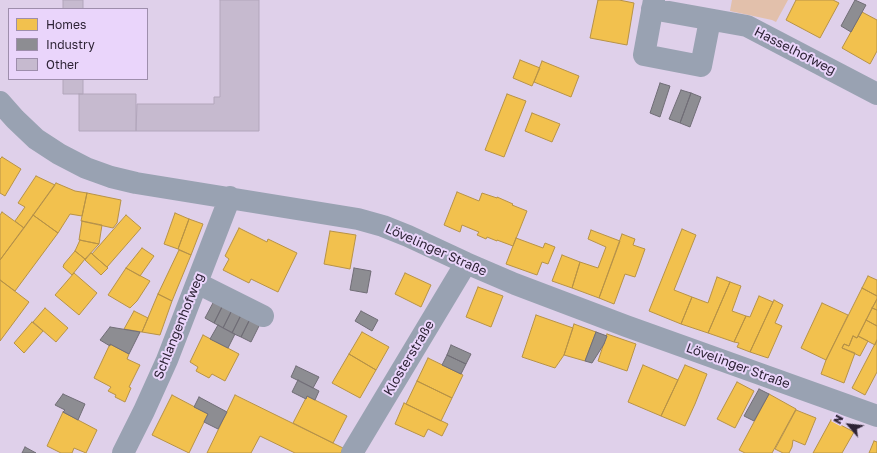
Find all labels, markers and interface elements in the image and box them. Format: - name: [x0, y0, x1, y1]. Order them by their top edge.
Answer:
- legend: [8, 8, 148, 80]
- text: Homes: [46, 17, 86, 32]
- street label: Hasselhofweg: [752, 24, 838, 78]
- text: Industry: [46, 37, 95, 52]
- text: Other: [46, 57, 79, 72]
- street label: Lövelinger Straße: [383, 221, 489, 279]
- street label: Schlangenhofweg: [151, 271, 207, 381]
- street label: Klosterstraße: [380, 318, 438, 398]
- street label: Lövelinger Straße: [684, 340, 792, 392]
- north arrow: [829, 405, 869, 445]
- text: N: [830, 412, 846, 426]

